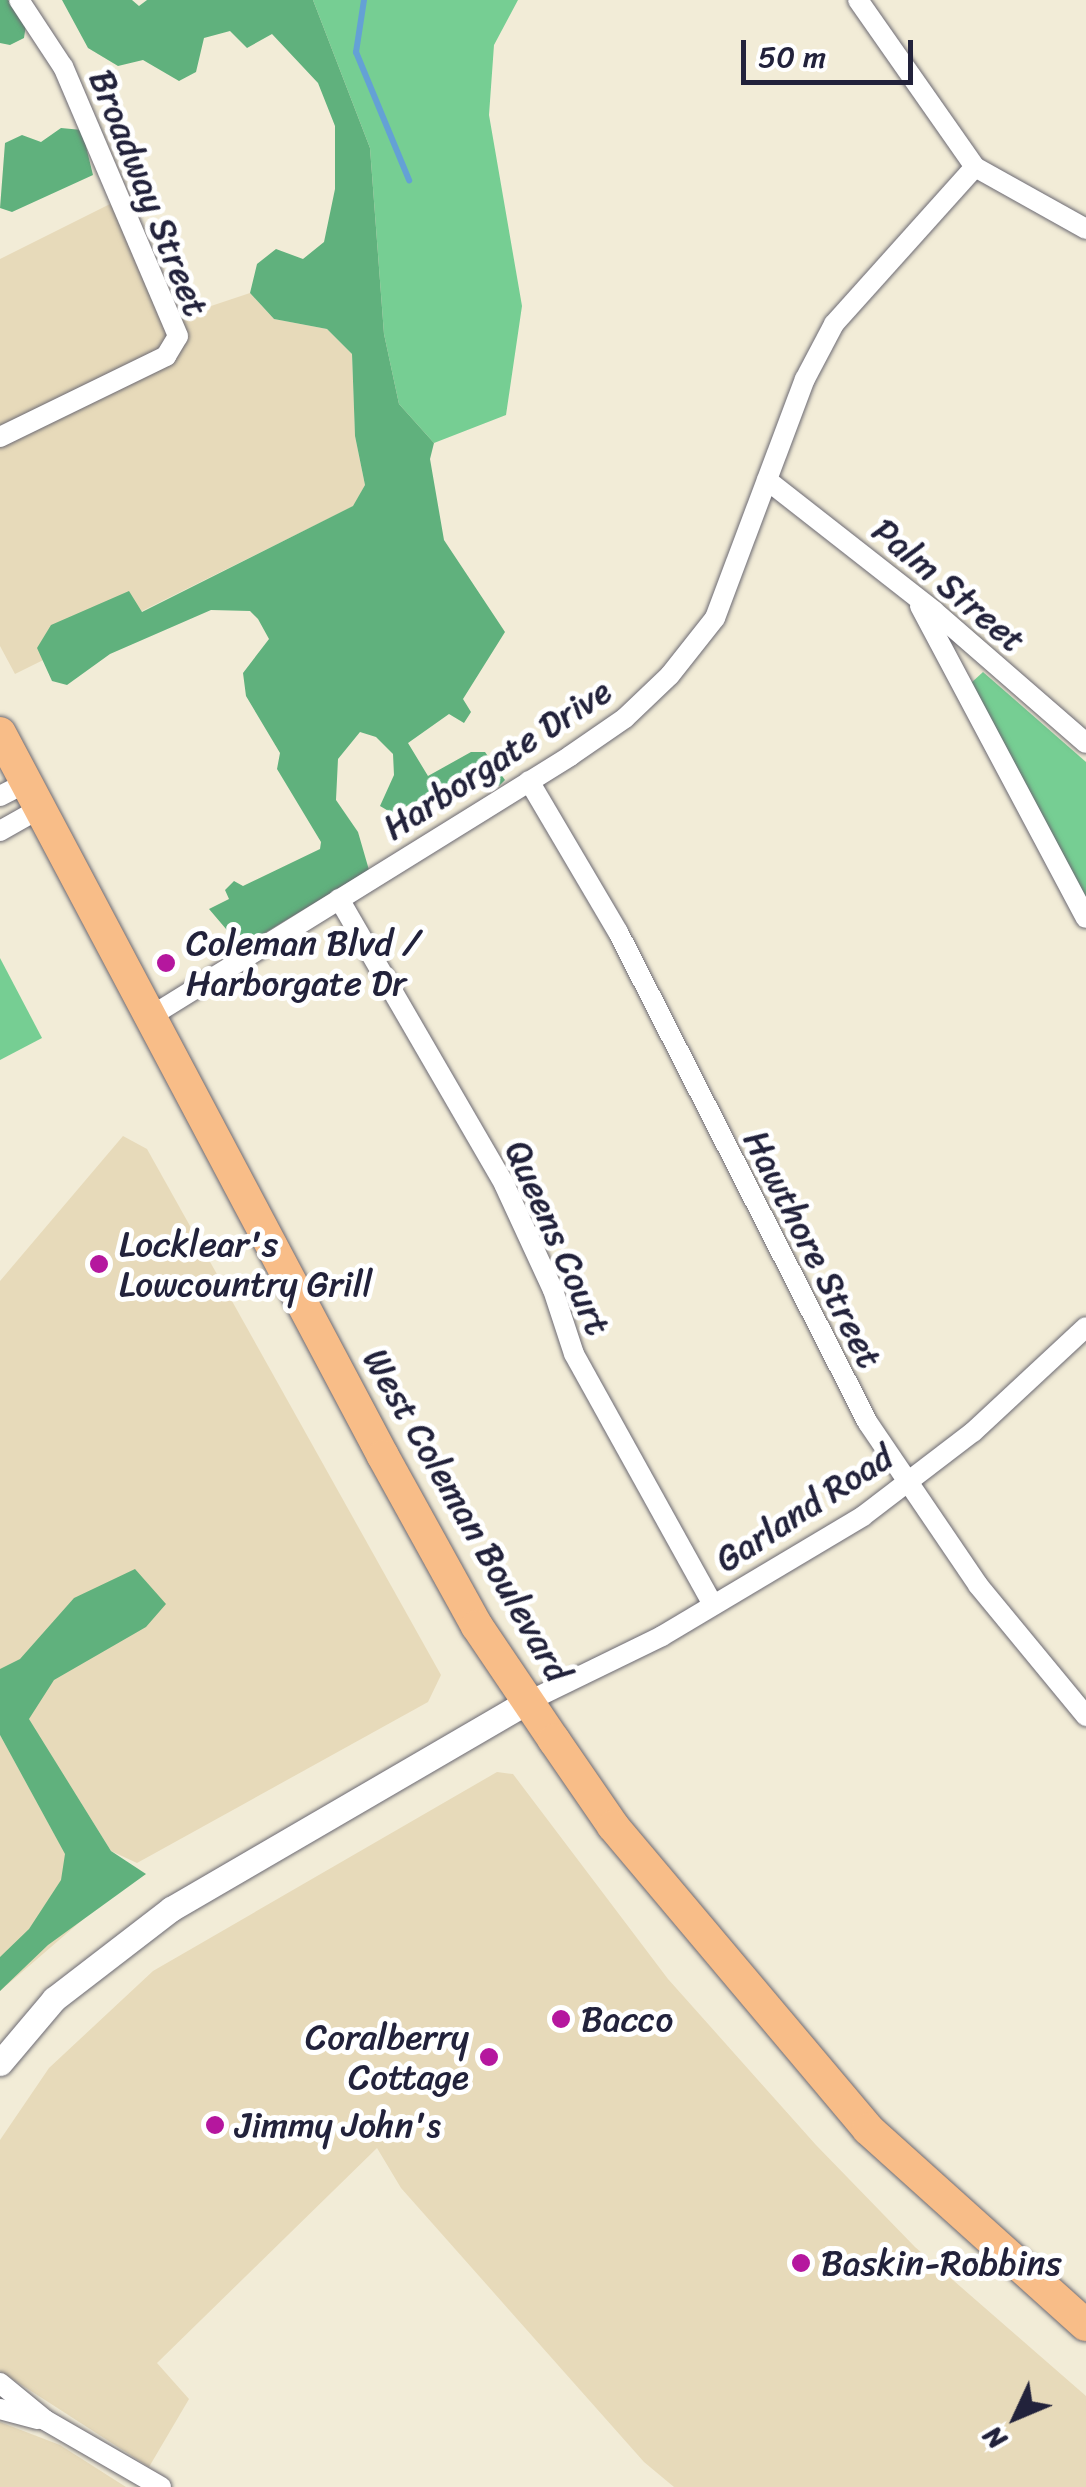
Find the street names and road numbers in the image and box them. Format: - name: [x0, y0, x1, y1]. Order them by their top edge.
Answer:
- street label: Broadway Street: [81, 64, 217, 322]
- street label: Palm Street: [864, 509, 1034, 661]
- street label: Harborgate Drive: [375, 669, 619, 849]
- street label: Hawthore Street: [735, 1124, 891, 1374]
- street label: Queens Court: [496, 1134, 620, 1342]
- street label: West Coleman Boulevard: [354, 1341, 580, 1689]
- street label: Garland Road: [707, 1435, 901, 1581]

